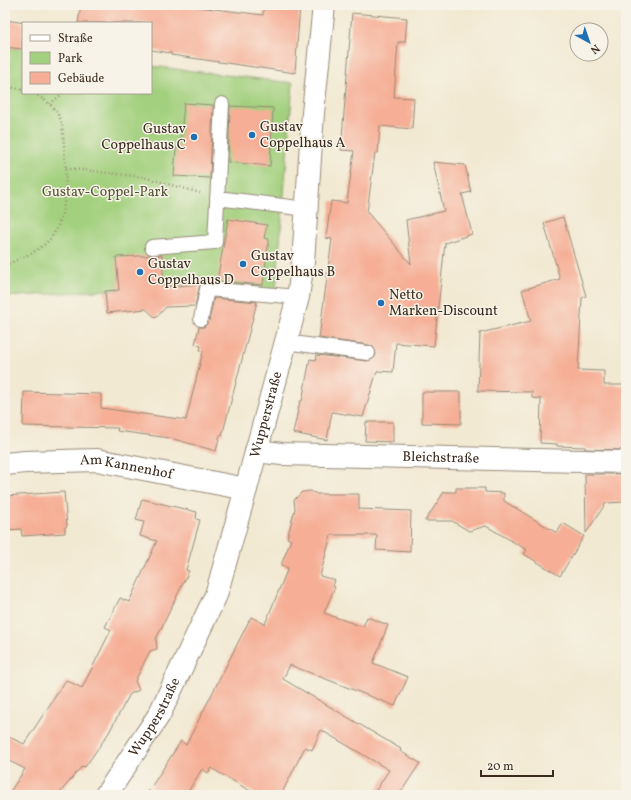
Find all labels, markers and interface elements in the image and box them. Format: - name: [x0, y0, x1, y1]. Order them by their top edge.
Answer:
- legend: [22, 22, 152, 94]
- north arrow: [569, 22, 609, 62]
- text: Straße: [58, 31, 93, 47]
- text: N: [587, 40, 602, 57]
- text: Park: [58, 51, 83, 67]
- text: Gebäude: [58, 71, 105, 87]
- place label: Gustav Coppelhaus A: [260, 118, 345, 153]
- place label: Gustav Coppelhaus C: [101, 120, 187, 155]
- marker: Gustav Coppelhaus A: [247, 130, 257, 140]
- marker: Gustav Coppelhaus C: [189, 132, 199, 142]
- park label: Gustav-Coppel-Park: [42, 183, 168, 202]
- place label: Gustav Coppelhaus B: [251, 247, 335, 282]
- place label: Gustav Coppelhaus D: [148, 255, 234, 290]
- marker: Gustav Coppelhaus B: [238, 259, 248, 269]
- marker: Gustav Coppelhaus D: [135, 267, 145, 277]
- place label: Netto Marken-Discount: [389, 286, 498, 321]
- marker: Netto Marken-Discount: [376, 298, 386, 308]
- street label: Wupperstraße: [245, 369, 287, 460]
- street label: Bleichstraße: [402, 447, 480, 468]
- street label: Am Kannenhof: [80, 450, 175, 484]
- street label: Wupperstraße: [124, 674, 185, 761]
- scale bar: [481, 752, 553, 778]
- text: 20 m: [487, 759, 514, 775]

